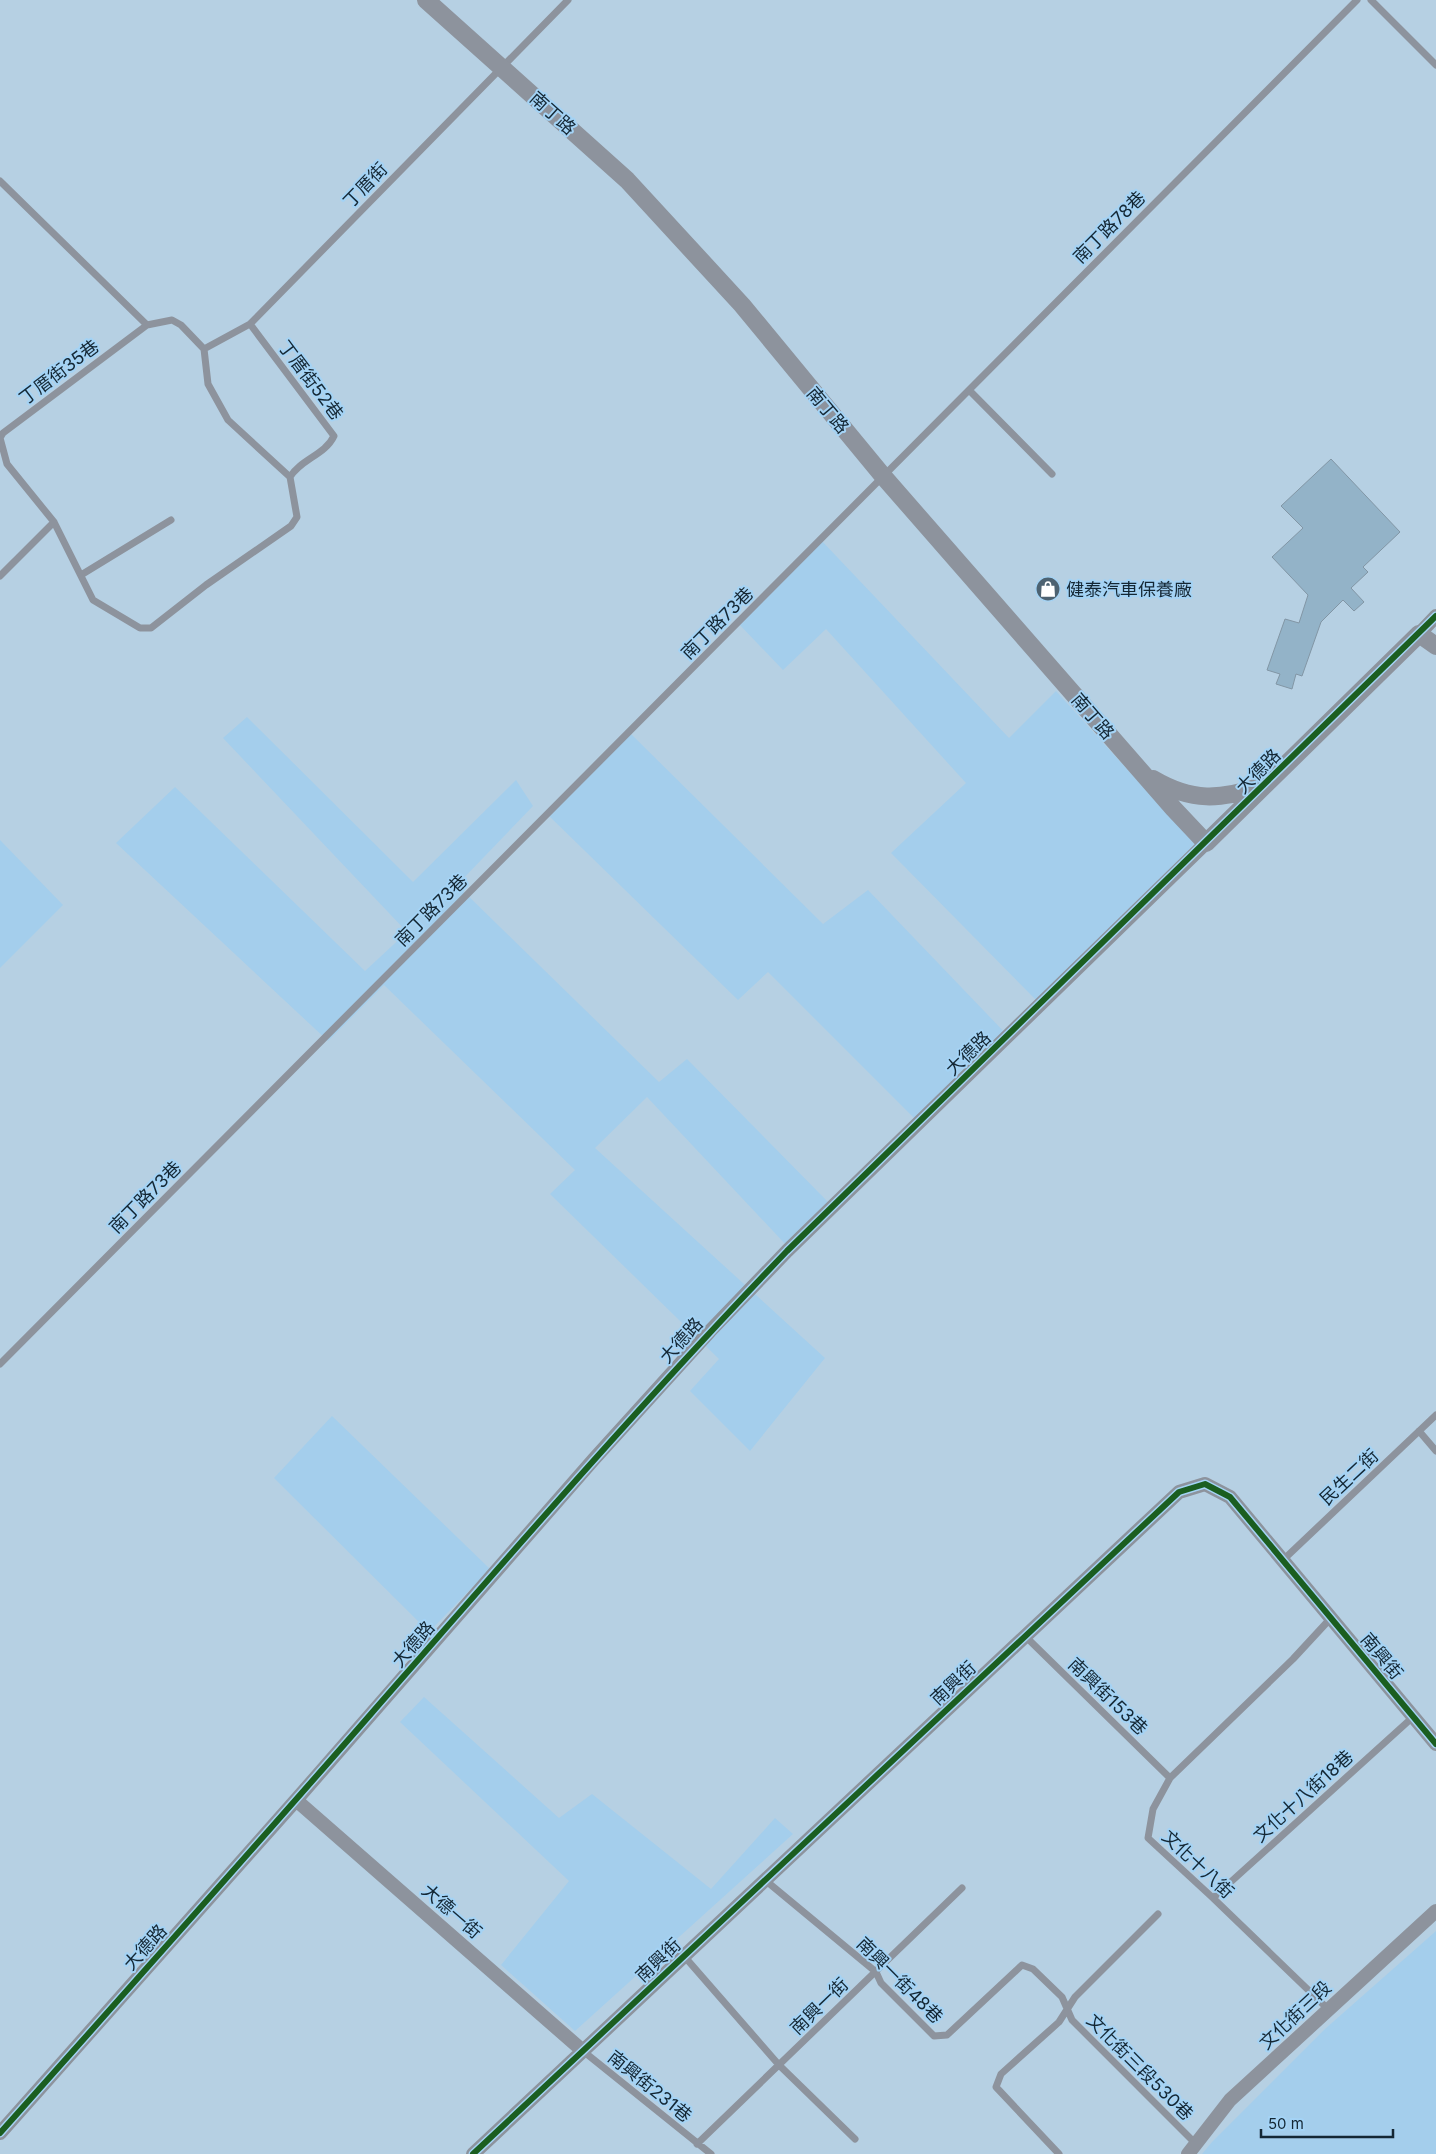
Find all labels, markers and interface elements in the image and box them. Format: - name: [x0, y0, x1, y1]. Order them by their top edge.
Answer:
- street label: 南丁路: [526, 87, 580, 139]
- street label: 丁厝街: [339, 158, 391, 212]
- street label: 南丁路78巷: [1069, 187, 1149, 267]
- street label: 丁厝街35巷: [15, 335, 103, 409]
- street label: 丁厝街52巷: [274, 336, 348, 424]
- street label: 南丁路: [803, 383, 853, 437]
- shop icon: 健泰汽車保養廠: [1035, 576, 1061, 602]
- place label: 健泰汽車保養廠: [1066, 579, 1192, 600]
- street label: 南丁路73巷: [677, 583, 757, 663]
- street label: 南丁路: [1067, 689, 1119, 743]
- street label: 大德路: [1231, 744, 1285, 798]
- street label: 南丁路73巷: [391, 870, 471, 950]
- street label: 大德路: [941, 1027, 995, 1079]
- street label: 南丁路73巷: [105, 1157, 185, 1237]
- street label: 大德路: [655, 1313, 707, 1367]
- street label: 民生二街: [1316, 1445, 1382, 1509]
- street label: 大德路: [387, 1617, 439, 1671]
- street label: 南興街: [1357, 1629, 1407, 1683]
- street label: 南興街153巷: [1064, 1653, 1152, 1739]
- street label: 南興街: [926, 1657, 980, 1709]
- street label: 文化十八街18巷: [1249, 1746, 1357, 1846]
- street label: 文化十八街: [1158, 1826, 1238, 1902]
- street label: 大德一街: [418, 1879, 486, 1943]
- street label: 大德路: [119, 1920, 171, 1974]
- street label: 南興一街48巷: [853, 1933, 947, 2027]
- street label: 南興街: [631, 1934, 685, 1986]
- street label: 南興一街: [786, 1973, 852, 2039]
- street label: 文化街三段: [1255, 1977, 1335, 2053]
- street label: 文化街三段530巷: [1083, 2010, 1197, 2124]
- street label: 南興街231巷: [604, 2046, 696, 2126]
- scale bar: [1261, 2106, 1394, 2138]
- text: 50 m: [1268, 2114, 1304, 2133]

